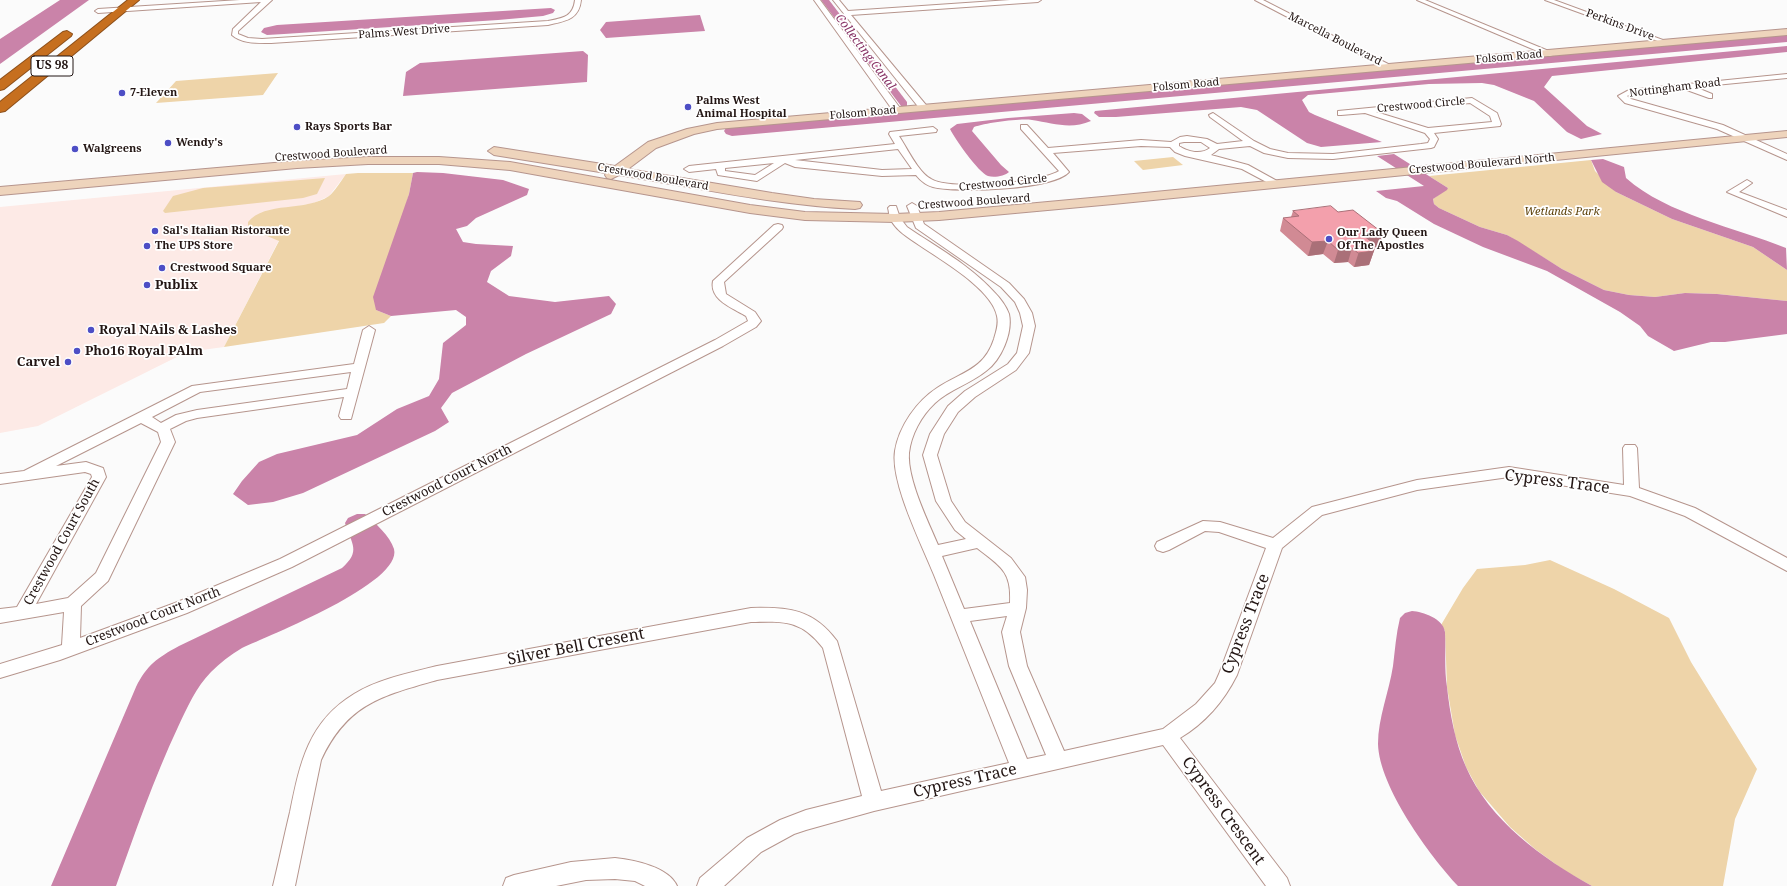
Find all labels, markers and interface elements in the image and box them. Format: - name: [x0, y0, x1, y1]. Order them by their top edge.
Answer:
- street label: Perkins Drive: [1584, 7, 1656, 43]
- street label: Marcella Boulevard: [1286, 10, 1384, 68]
- water label: Collecting Canal: [832, 11, 898, 93]
- street label: Palms West Drive: [358, 22, 450, 42]
- street label: Folsom Road: [1475, 48, 1543, 66]
- road number: US 98: [31, 56, 73, 76]
- street label: Folsom Road: [1152, 76, 1220, 94]
- street label: Nottingham Road: [1629, 76, 1721, 100]
- place label: 7-Eleven: [130, 86, 177, 100]
- marker: 7-Eleven: [117, 88, 127, 98]
- place label: Palms West Animal Hospital: [696, 94, 787, 120]
- street label: Crestwood Circle: [1376, 95, 1466, 115]
- marker: Palms West Animal Hospital: [683, 102, 693, 112]
- street label: Folsom Road: [829, 104, 897, 122]
- place label: Rays Sports Bar: [305, 120, 392, 134]
- marker: Rays Sports Bar: [292, 122, 302, 132]
- place label: Wendy's: [176, 136, 223, 150]
- marker: Wendy's: [163, 138, 173, 148]
- place label: Walgreens: [83, 142, 142, 156]
- street label: Crestwood Boulevard: [274, 143, 388, 165]
- marker: Walgreens: [70, 144, 80, 154]
- street label: Crestwood Boulevard North: [1409, 151, 1555, 177]
- street label: Crestwood Boulevard: [596, 161, 710, 193]
- street label: Crestwood Circle: [958, 172, 1048, 194]
- street label: Crestwood Boulevard: [917, 191, 1031, 213]
- park label: Wetlands Park: [1524, 205, 1600, 219]
- place label: Sal's Italian Ristorante: [163, 224, 290, 238]
- marker: Sal's Italian Ristorante: [150, 226, 160, 236]
- place label: Our Lady Queen Of The Apostles: [1337, 226, 1428, 252]
- marker: Our Lady Queen Of The Apostles: [1324, 234, 1334, 244]
- place label: The UPS Store: [155, 239, 233, 253]
- marker: The UPS Store: [142, 241, 152, 251]
- place label: Crestwood Square: [170, 261, 272, 275]
- marker: Crestwood Square: [157, 263, 167, 273]
- place label: Publix: [155, 277, 198, 293]
- marker: Publix: [142, 280, 152, 290]
- place label: Royal NAils & Lashes: [99, 322, 237, 338]
- marker: Royal NAils & Lashes: [86, 325, 96, 335]
- place label: Pho16 Royal PAlm: [85, 343, 203, 359]
- marker: Pho16 Royal PAlm: [72, 346, 82, 356]
- place label: Carvel: [17, 354, 60, 370]
- marker: Carvel: [63, 357, 73, 367]
- street label: Crestwood Court North: [380, 442, 514, 520]
- street label: Cypress Trace: [1503, 466, 1611, 498]
- street label: Crestwood Court South: [21, 476, 103, 608]
- street label: Cypress Trace: [1218, 571, 1274, 677]
- street label: Crestwood Court North: [83, 584, 223, 650]
- street label: Silver Bell Cresent: [506, 624, 646, 670]
- street label: Cypress Crescent: [1177, 753, 1269, 869]
- street label: Cypress Trace: [911, 760, 1019, 802]

